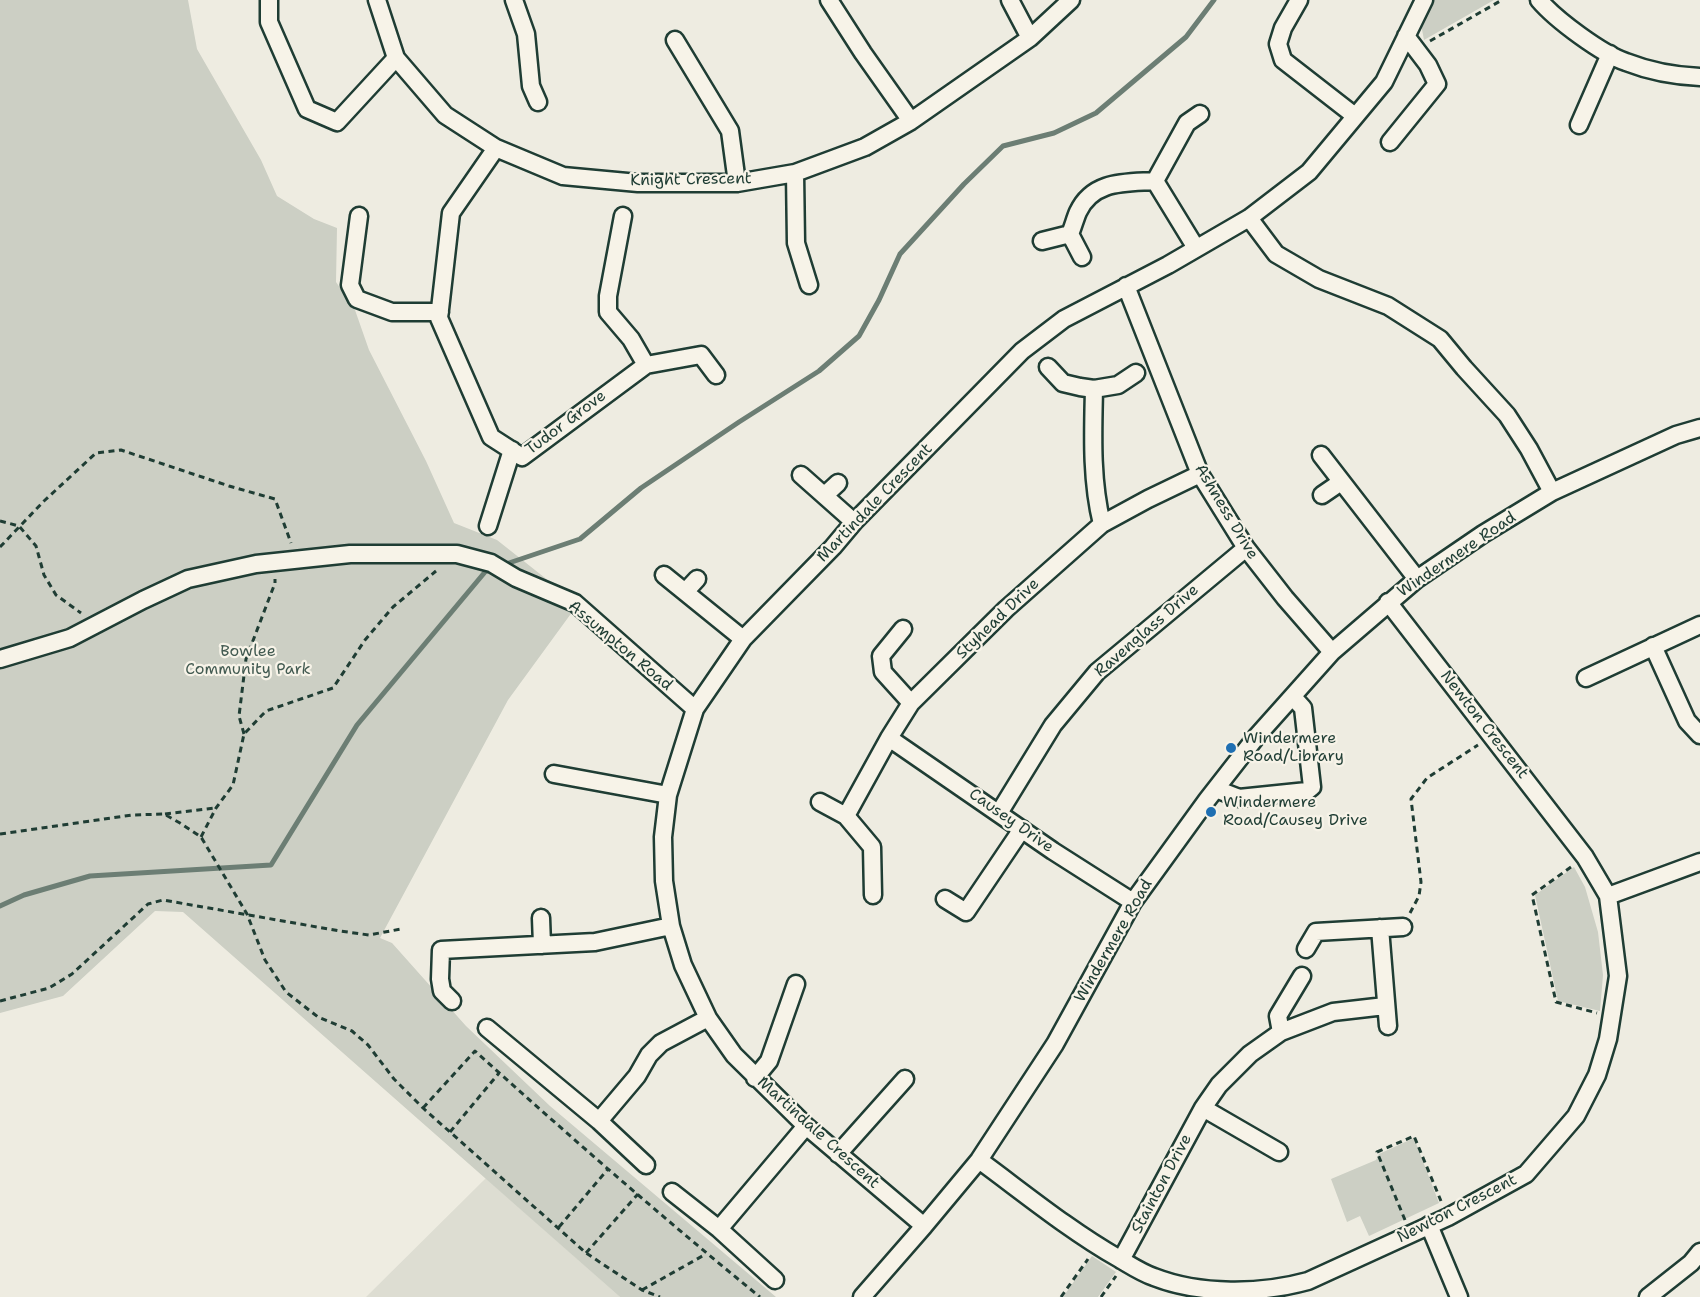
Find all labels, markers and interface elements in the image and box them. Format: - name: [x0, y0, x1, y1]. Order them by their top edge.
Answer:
- street label: Knight Crescent: [630, 169, 752, 191]
- street label: Tudor Grove: [522, 387, 610, 459]
- street label: Martindale Crescent: [813, 440, 937, 566]
- street label: Ashness Drive: [1190, 461, 1262, 563]
- street label: Windermere Road: [1394, 508, 1520, 602]
- street label: Styhead Drive: [952, 575, 1044, 663]
- street label: Ravenglass Drive: [1091, 581, 1203, 681]
- street label: Assumpton Road: [564, 597, 676, 695]
- park label: Bowlee Community Park: [185, 642, 311, 680]
- street label: Newton Crescent: [1436, 667, 1532, 783]
- place label: Windermere Road/Library: [1243, 729, 1344, 767]
- marker: Windermere Road/Library: [1224, 741, 1238, 755]
- street label: Causey Drive: [965, 785, 1057, 857]
- place label: Windermere Road/Causey Drive: [1223, 793, 1368, 831]
- marker: Windermere Road/Causey Drive: [1204, 805, 1218, 819]
- street label: Windermere Road: [1071, 876, 1157, 1006]
- street label: Martindale Crescent: [753, 1073, 883, 1193]
- street label: Stainton Drive: [1128, 1131, 1196, 1237]
- street label: Newton Crescent: [1394, 1171, 1520, 1247]

